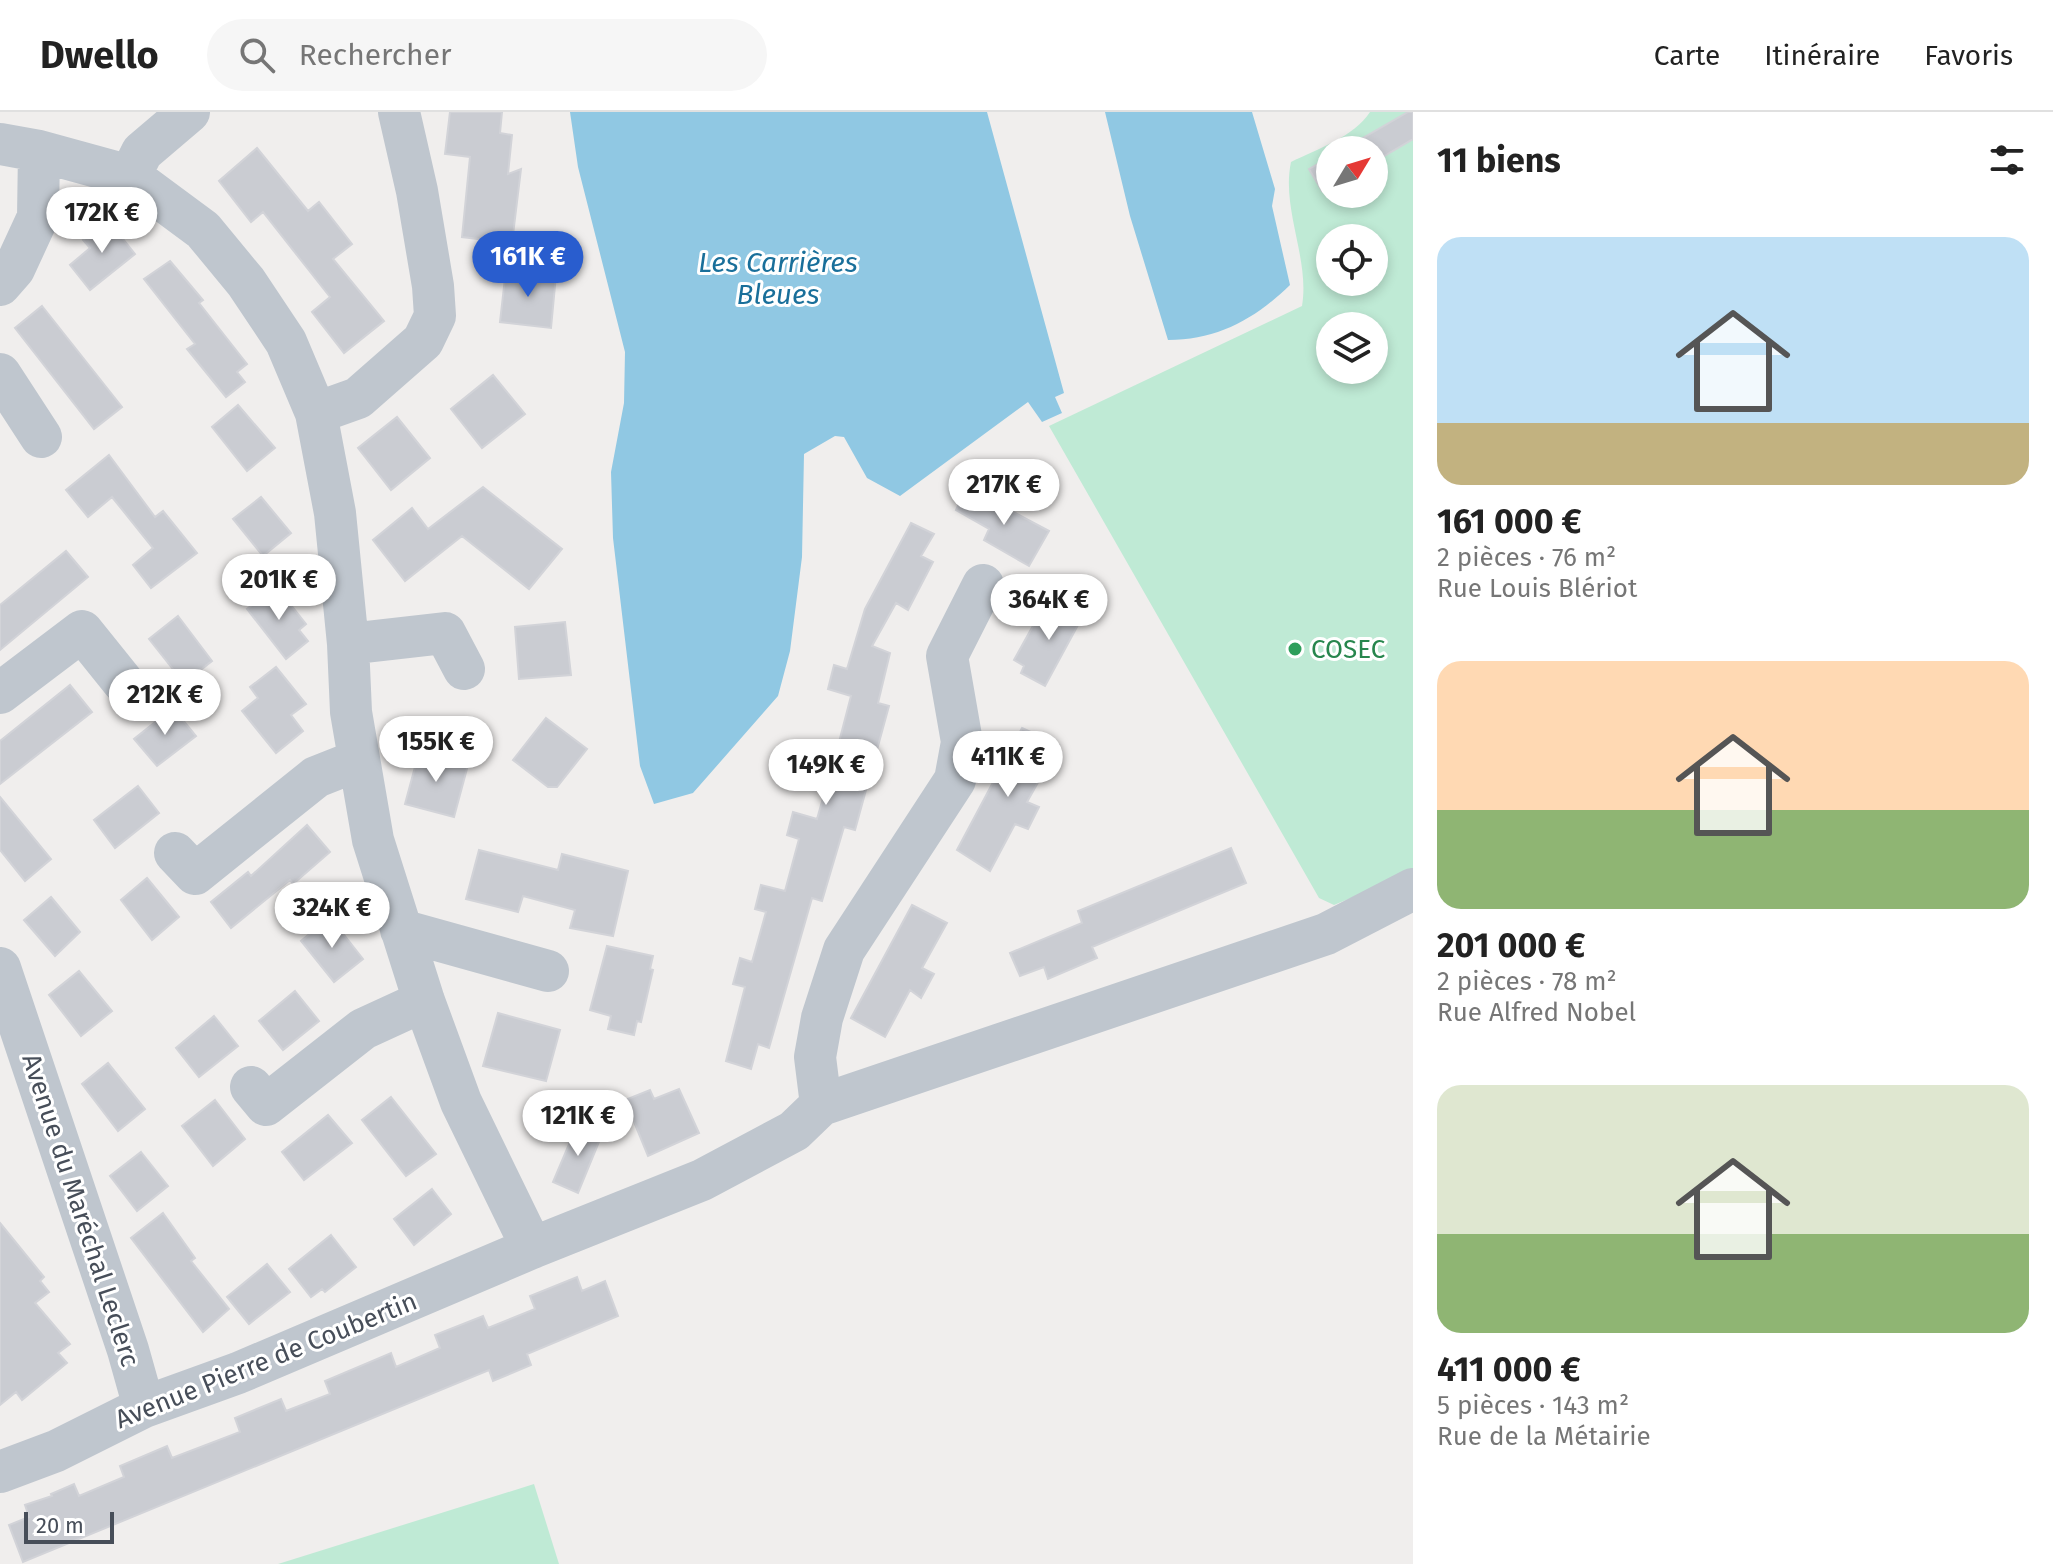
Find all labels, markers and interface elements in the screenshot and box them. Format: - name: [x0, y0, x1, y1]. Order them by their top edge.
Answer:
- search box: [207, 19, 767, 91]
- text: Dwello: [40, 32, 159, 78]
- icon: search: [235, 33, 279, 77]
- text: Rechercher: [299, 37, 452, 73]
- text: Carte: [1654, 39, 1720, 72]
- text: Itinéraire: [1764, 39, 1880, 72]
- text: Favoris: [1924, 39, 2013, 72]
- north arrow: [1316, 136, 1388, 208]
- map controls: [1316, 136, 1388, 384]
- icon: filters: [1985, 138, 2029, 182]
- text: 11 biens: [1437, 140, 1561, 181]
- pin: 172K €: [37, 187, 167, 255]
- text: 172K €: [64, 197, 140, 228]
- button: locate: [1316, 224, 1388, 296]
- pin: 161K €: [463, 231, 593, 299]
- text: 161K €: [490, 241, 566, 272]
- water label: Les Carrières Bleues: [698, 246, 858, 311]
- icon: home: [1661, 289, 1805, 433]
- button: layers: [1316, 312, 1388, 384]
- pin: 217K €: [939, 459, 1069, 527]
- text: 217K €: [966, 469, 1042, 500]
- text: 161 000 €: [1437, 501, 1582, 542]
- text: 2 pièces · 76 m²: [1437, 542, 1616, 573]
- pin: 201K €: [214, 554, 344, 622]
- text: 201K €: [240, 564, 318, 595]
- text: Rue Louis Blériot: [1437, 573, 1637, 604]
- pin: 364K €: [984, 574, 1114, 642]
- text: 364K €: [1009, 584, 1089, 615]
- place label: COSEC: [1311, 634, 1386, 665]
- marker: COSEC: [1286, 640, 1304, 658]
- pin: 212K €: [100, 669, 230, 737]
- text: 212K €: [127, 679, 203, 710]
- icon: home: [1661, 713, 1805, 857]
- pin: 155K €: [371, 716, 501, 784]
- text: 155K €: [397, 726, 475, 757]
- pin: 411K €: [943, 731, 1073, 799]
- pin: 149K €: [761, 739, 891, 807]
- text: 411K €: [971, 741, 1045, 772]
- text: 149K €: [787, 749, 865, 780]
- pin: 324K €: [267, 882, 397, 950]
- text: 324K €: [293, 892, 371, 923]
- text: 201 000 €: [1437, 925, 1585, 966]
- text: 2 pièces · 78 m²: [1437, 966, 1617, 997]
- text: Rue Alfred Nobel: [1437, 997, 1636, 1028]
- street label: Avenue du Maréchal Leclerc: [15, 1050, 146, 1370]
- pin: 121K €: [513, 1090, 643, 1158]
- text: 121K €: [541, 1100, 615, 1131]
- icon: home: [1661, 1137, 1805, 1281]
- street label: Avenue Pierre de Coubertin: [111, 1286, 422, 1435]
- text: 411 000 €: [1437, 1349, 1581, 1390]
- text: 5 pièces · 143 m²: [1437, 1390, 1629, 1421]
- text: Rue de la Métairie: [1437, 1421, 1651, 1452]
- scale bar: [24, 1508, 114, 1544]
- text: 20 m: [36, 1512, 84, 1539]

